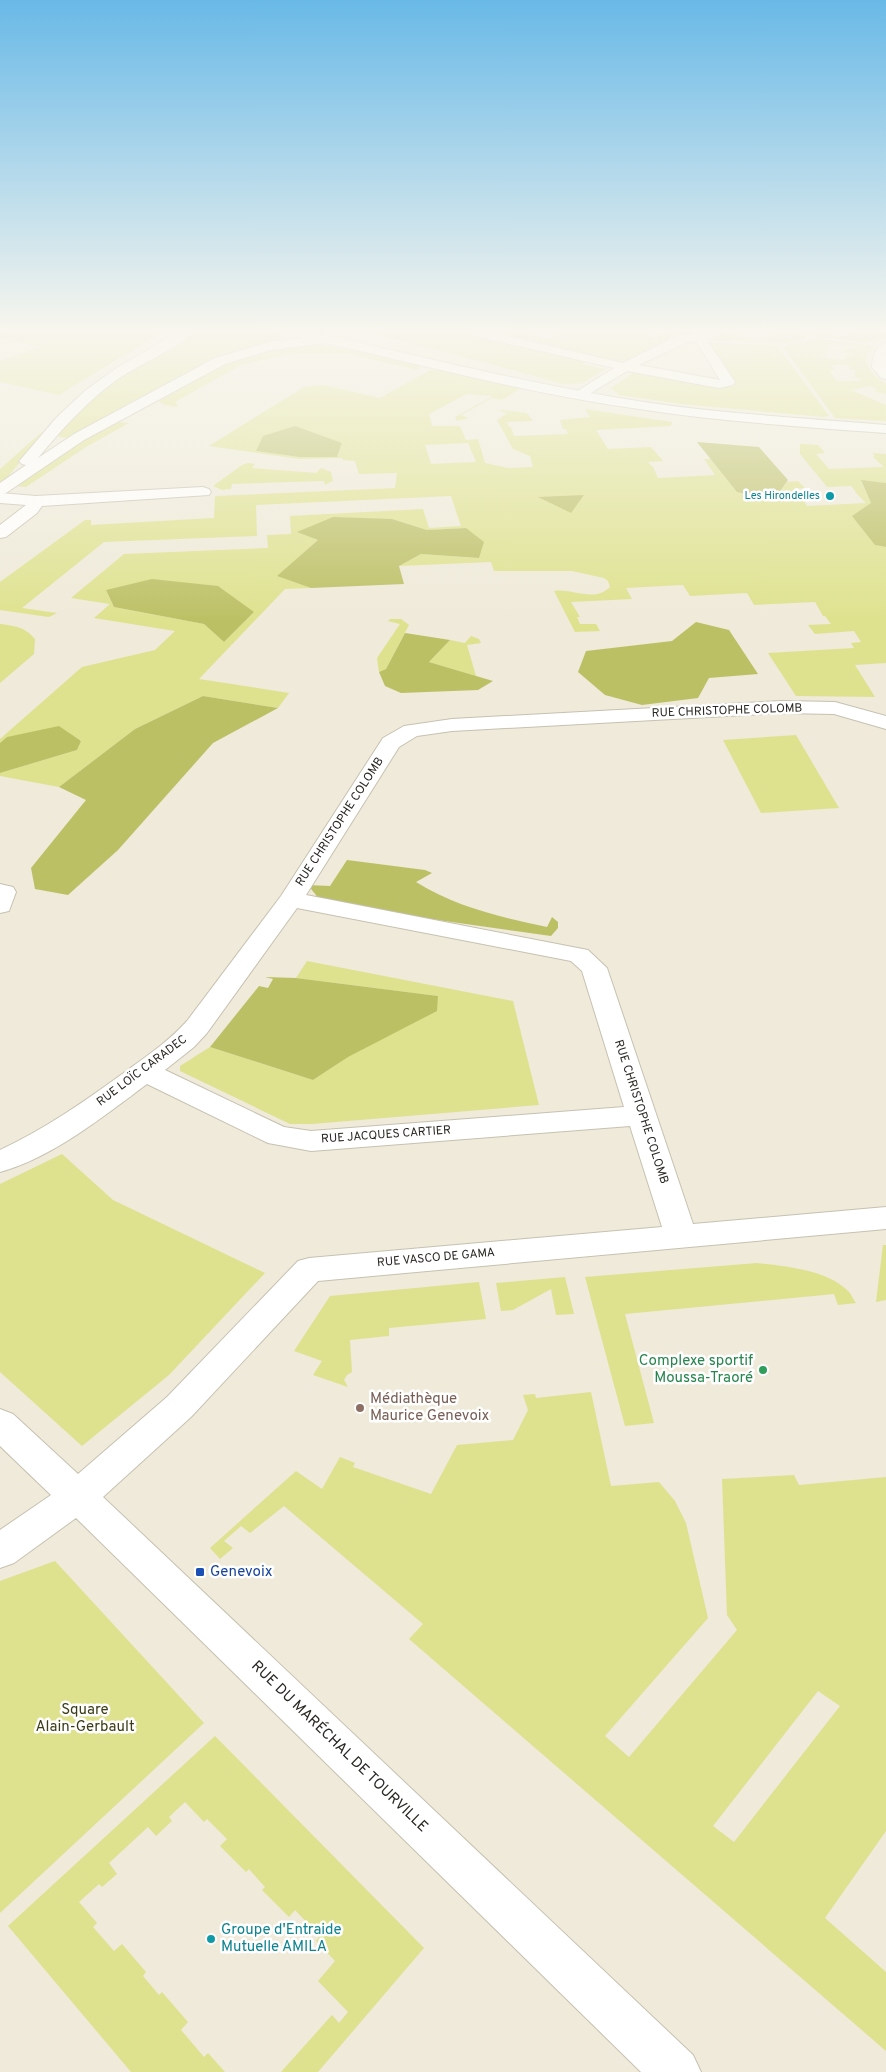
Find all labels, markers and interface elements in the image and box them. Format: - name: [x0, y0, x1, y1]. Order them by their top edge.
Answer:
- place label: Les Hirondelles: [745, 489, 820, 503]
- marker: Les Hirondelles: [824, 490, 836, 502]
- street label: RUE CHRISTOPHE COLOMB: [651, 700, 803, 722]
- street label: RUE CHRISTOPHE COLOMB: [292, 754, 388, 890]
- street label: RUE LOÏC CARADEC: [94, 1032, 191, 1110]
- street label: RUE CHRISTOPHE COLOMB: [610, 1038, 672, 1186]
- street label: RUE JACQUES CARTIER: [321, 1122, 451, 1148]
- street label: RUE VASCO DE GAMA: [376, 1245, 496, 1271]
- place label: Complexe sportif Moussa-Traoré: [639, 1352, 753, 1388]
- marker: Complexe sportif Moussa-Traoré: [757, 1364, 769, 1376]
- place label: Médiathèque Maurice Genevoix: [370, 1390, 490, 1426]
- marker: Médiathèque Maurice Genevoix: [354, 1402, 366, 1414]
- place label: Genevoix: [210, 1563, 273, 1582]
- marker: Genevoix: [194, 1566, 206, 1578]
- street label: RUE DU MARÉCHAL DE TOURVILLE: [246, 1656, 432, 1837]
- park label: Square Alain-Gerbault: [35, 1701, 135, 1737]
- place label: Groupe d'Entraide Mutuelle AMILA: [221, 1921, 342, 1957]
- marker: Groupe d'Entraide Mutuelle AMILA: [205, 1933, 217, 1945]

